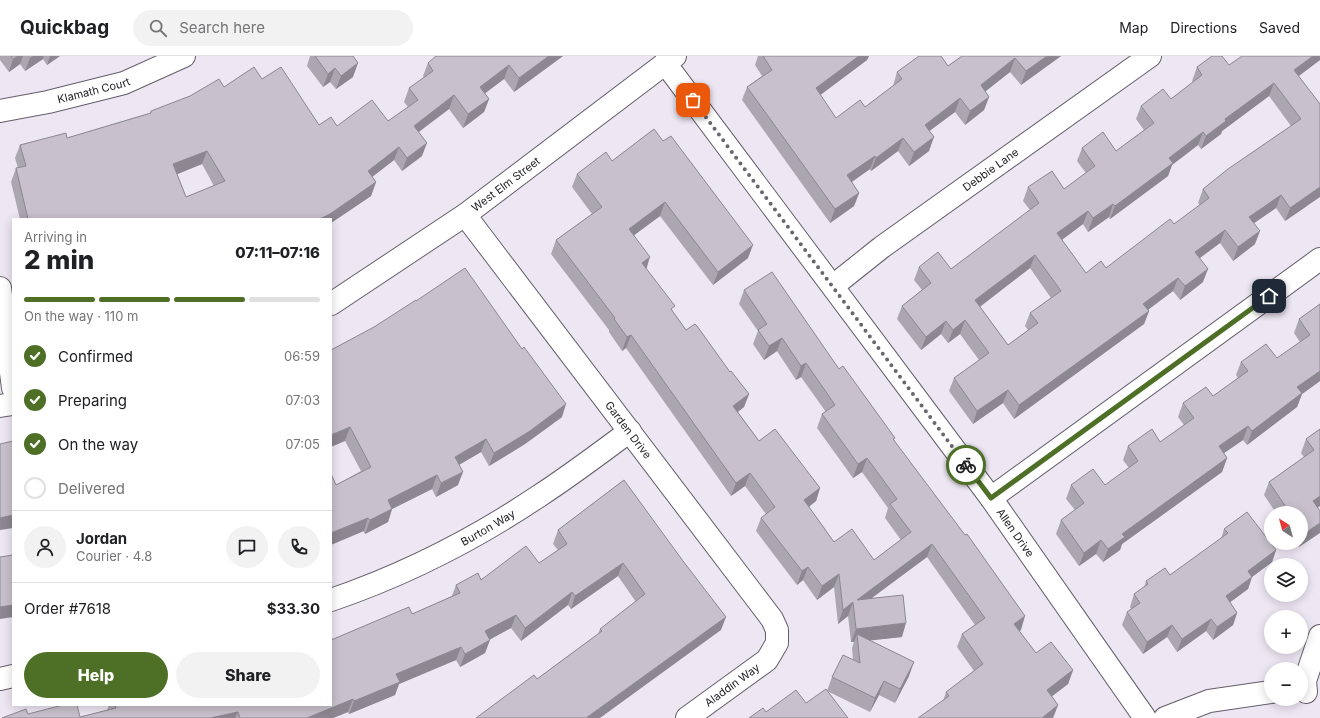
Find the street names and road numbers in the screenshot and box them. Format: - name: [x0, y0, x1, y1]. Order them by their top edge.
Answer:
- street label: Klamath Court: [56, 74, 133, 106]
- street label: Debbie Lane: [960, 145, 1021, 194]
- street label: West Elm Street: [469, 153, 543, 215]
- street label: Garden Drive: [602, 398, 655, 461]
- street label: Burton Way: [458, 506, 518, 549]
- street label: Allen Drive: [993, 506, 1037, 560]
- street label: Aladdin Way: [702, 660, 762, 710]

